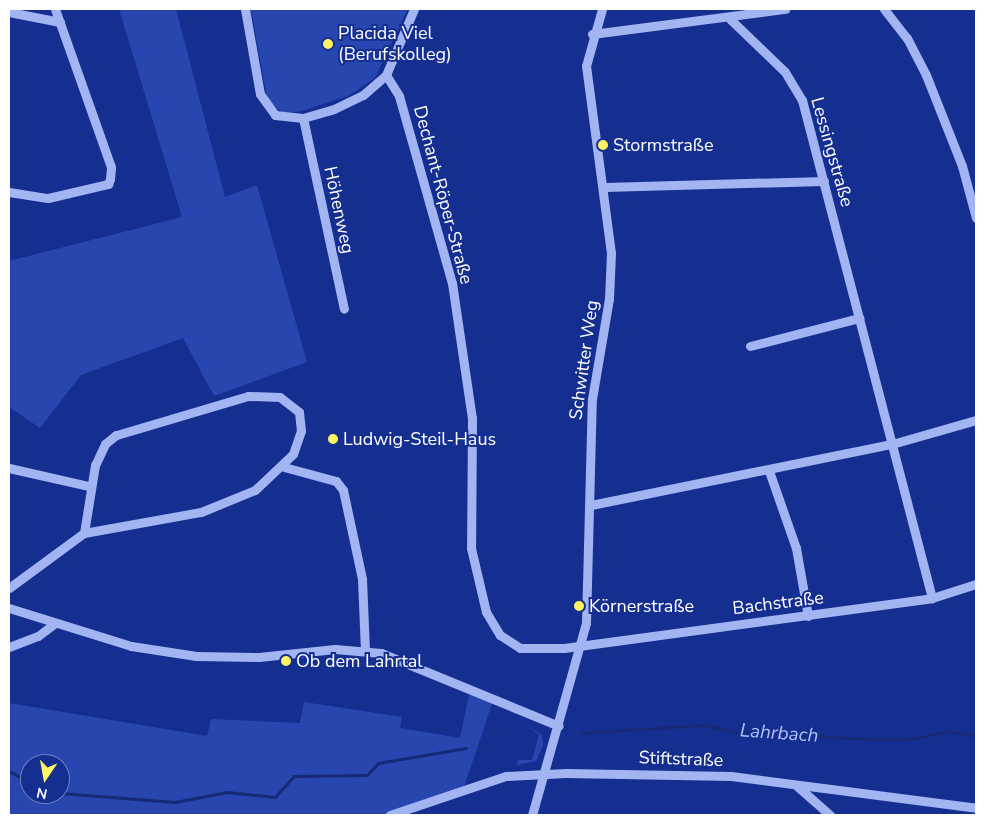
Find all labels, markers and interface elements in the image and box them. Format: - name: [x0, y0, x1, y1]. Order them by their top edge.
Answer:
- place label: Placida Viel (Berufskolleg): [338, 23, 452, 66]
- marker: Placida Viel (Berufskolleg): [322, 38, 334, 50]
- street label: Lessingstraße: [806, 95, 858, 209]
- street label: Dechant-Röper-Straße: [409, 103, 477, 287]
- place label: Stormstraße: [613, 134, 714, 156]
- marker: Stormstraße: [597, 139, 609, 151]
- street label: Höhenweg: [319, 164, 359, 256]
- street label: Schwitter Weg: [565, 299, 603, 421]
- place label: Ludwig-Steil-Haus: [343, 428, 496, 450]
- marker: Ludwig-Steil-Haus: [327, 433, 339, 445]
- street label: Bachstraße: [731, 587, 825, 619]
- place label: Körnerstraße: [589, 595, 694, 617]
- marker: Körnerstraße: [573, 600, 585, 612]
- place label: Ob dem Lahrtal: [296, 650, 423, 672]
- marker: Ob dem Lahrtal: [280, 655, 292, 667]
- water label: Lahrbach: [739, 720, 819, 748]
- street label: Stiftstraße: [638, 747, 724, 771]
- north arrow: [20, 754, 70, 804]
- text: N: [35, 783, 49, 804]

